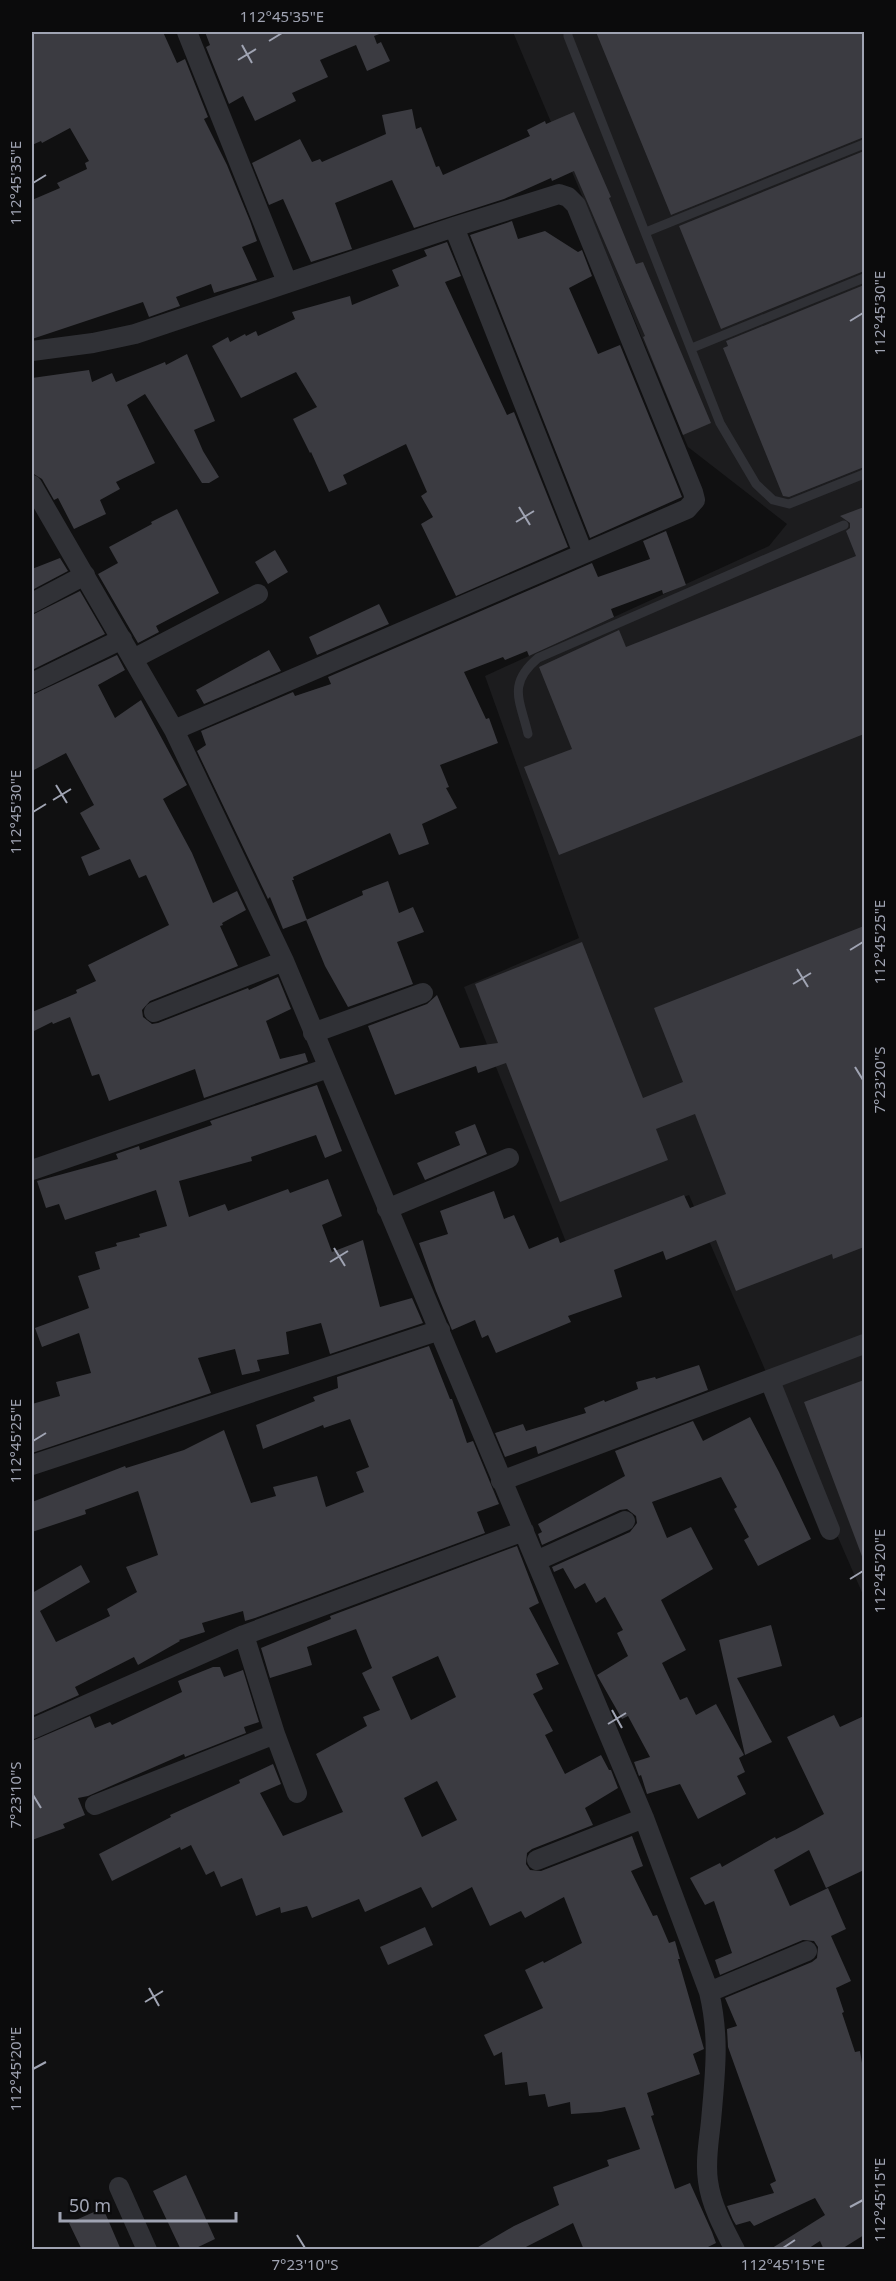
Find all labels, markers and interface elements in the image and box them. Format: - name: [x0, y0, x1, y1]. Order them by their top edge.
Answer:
- text: 112°45'35"E: [240, 6, 324, 26]
- text: 112°45'35"E: [5, 141, 25, 225]
- text: 112°45'30"E: [869, 271, 889, 355]
- text: 112°45'30"E: [5, 770, 25, 854]
- text: 112°45'25"E: [869, 900, 889, 984]
- text: 7°23'20"S: [869, 1046, 889, 1114]
- text: 112°45'25"E: [5, 1399, 25, 1483]
- text: 112°45'20"E: [869, 1529, 889, 1613]
- text: 7°23'10"S: [5, 1761, 25, 1829]
- text: 112°45'20"E: [5, 2027, 25, 2111]
- text: 112°45'15"E: [869, 2158, 889, 2242]
- scale bar: [60, 2185, 236, 2223]
- text: 50 m: [69, 2193, 111, 2217]
- text: 7°23'10"S: [271, 2254, 339, 2274]
- text: 112°45'15"E: [741, 2254, 825, 2274]

